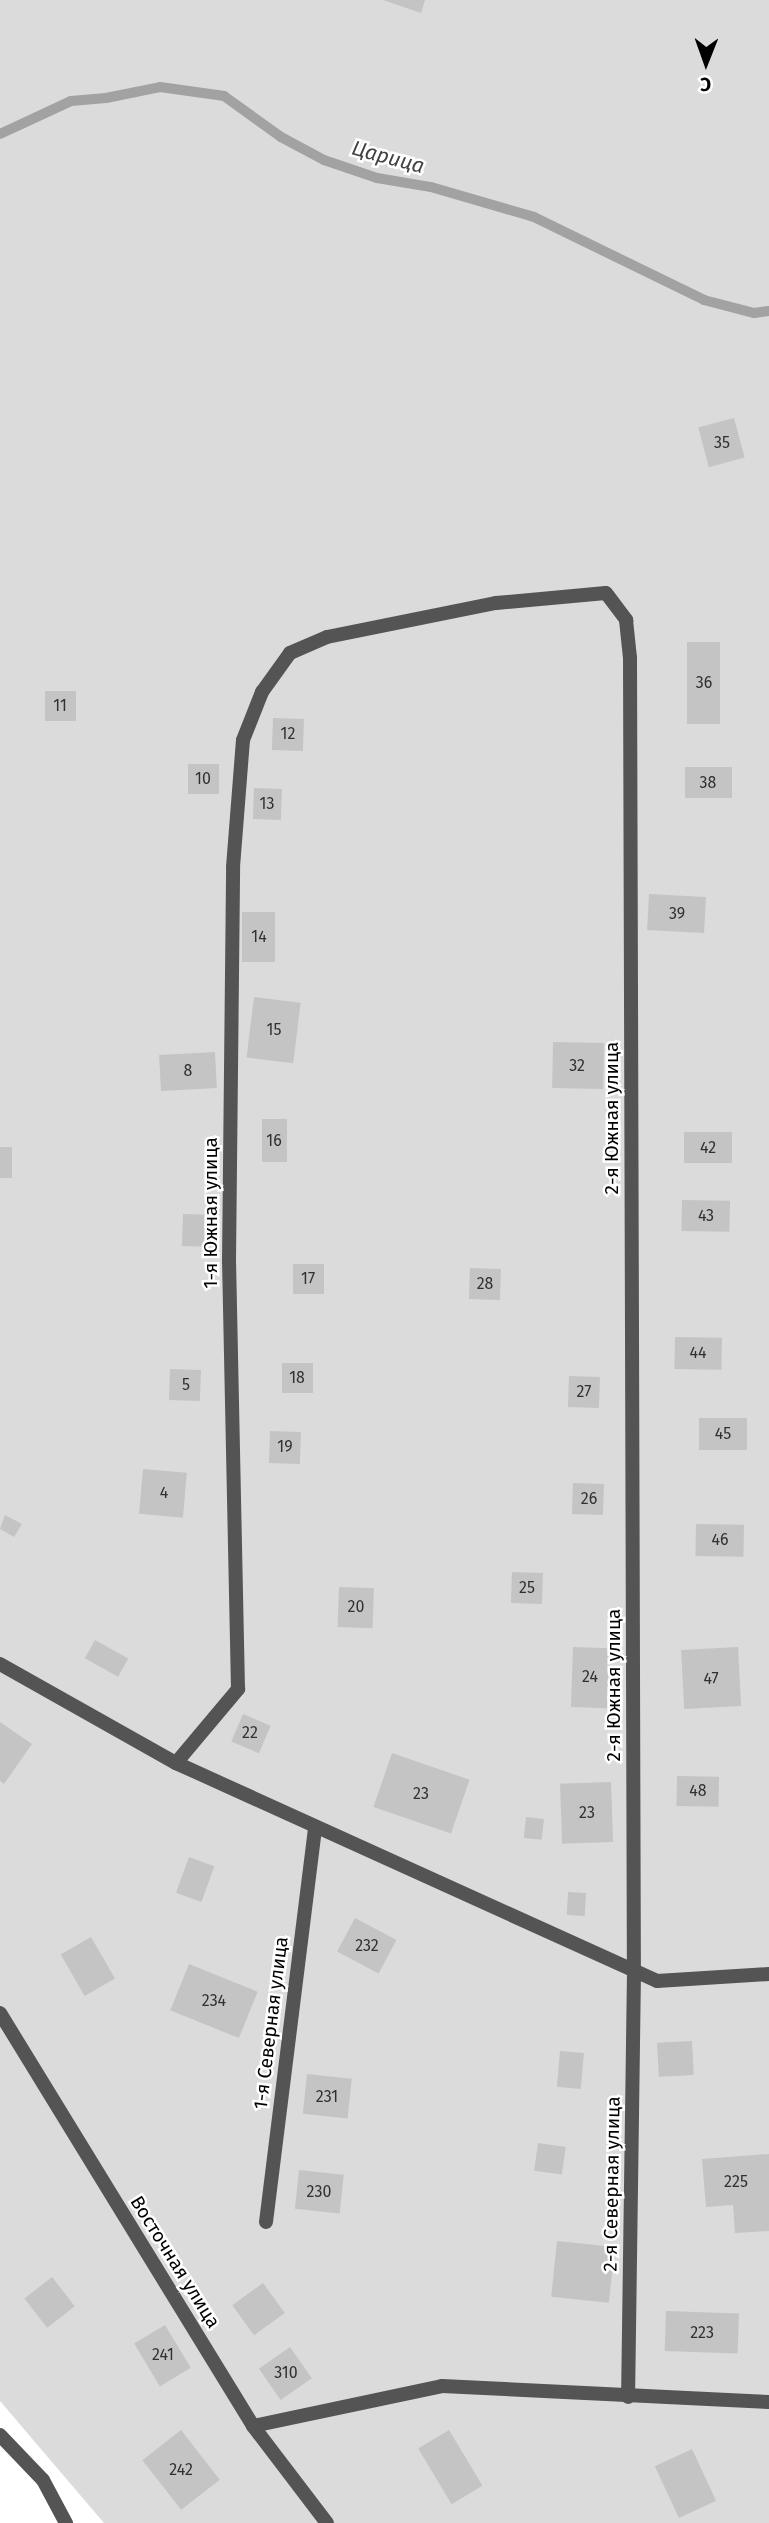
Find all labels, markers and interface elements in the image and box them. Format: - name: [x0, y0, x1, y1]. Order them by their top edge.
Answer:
- north arrow: [671, 28, 741, 98]
- text: С: [700, 73, 711, 96]
- water label: Царица: [349, 135, 427, 179]
- house number: 35: [714, 433, 730, 453]
- house number: 36: [696, 673, 712, 693]
- house number: 11: [53, 696, 67, 716]
- house number: 12: [281, 724, 295, 744]
- house number: 10: [195, 769, 211, 789]
- house number: 38: [700, 773, 716, 793]
- house number: 13: [260, 794, 274, 814]
- house number: 39: [669, 904, 685, 924]
- house number: 14: [251, 927, 267, 947]
- house number: 15: [267, 1020, 281, 1040]
- street label: 2-я Южная улица: [601, 1042, 623, 1194]
- house number: 32: [569, 1056, 585, 1076]
- house number: 8: [184, 1061, 192, 1081]
- house number: 16: [266, 1131, 282, 1151]
- street label: 1-я Южная улица: [200, 1137, 222, 1289]
- house number: 42: [700, 1138, 716, 1158]
- house number: 43: [698, 1206, 714, 1226]
- house number: 17: [301, 1269, 315, 1289]
- house number: 28: [477, 1274, 493, 1294]
- house number: 44: [689, 1343, 707, 1363]
- house number: 18: [289, 1368, 305, 1388]
- house number: 5: [182, 1375, 190, 1395]
- house number: 27: [577, 1382, 591, 1402]
- house number: 45: [715, 1424, 731, 1444]
- house number: 19: [277, 1437, 293, 1457]
- house number: 4: [160, 1483, 168, 1503]
- house number: 26: [581, 1489, 597, 1509]
- house number: 46: [711, 1530, 729, 1550]
- house number: 25: [519, 1578, 535, 1598]
- house number: 20: [348, 1597, 364, 1617]
- street label: 2-я Южная улица: [603, 1609, 625, 1761]
- house number: 24: [582, 1667, 598, 1687]
- house number: 47: [703, 1669, 719, 1689]
- house number: 22: [242, 1723, 258, 1743]
- house number: 48: [689, 1781, 707, 1801]
- house number: 23: [413, 1784, 429, 1804]
- house number: 23: [579, 1803, 595, 1823]
- street label: 1-я Северная улица: [249, 1935, 293, 2111]
- house number: 232: [355, 1936, 379, 1956]
- house number: 234: [202, 1991, 226, 2011]
- house number: 231: [316, 2087, 338, 2107]
- street label: 2-я Северная улица: [599, 2096, 625, 2272]
- house number: 225: [724, 2172, 748, 2192]
- house number: 230: [307, 2182, 331, 2202]
- street label: Восточная улица: [125, 2192, 225, 2332]
- house number: 223: [690, 2323, 714, 2343]
- house number: 241: [152, 2345, 174, 2365]
- house number: 310: [274, 2363, 298, 2383]
- house number: 242: [169, 2460, 193, 2480]

